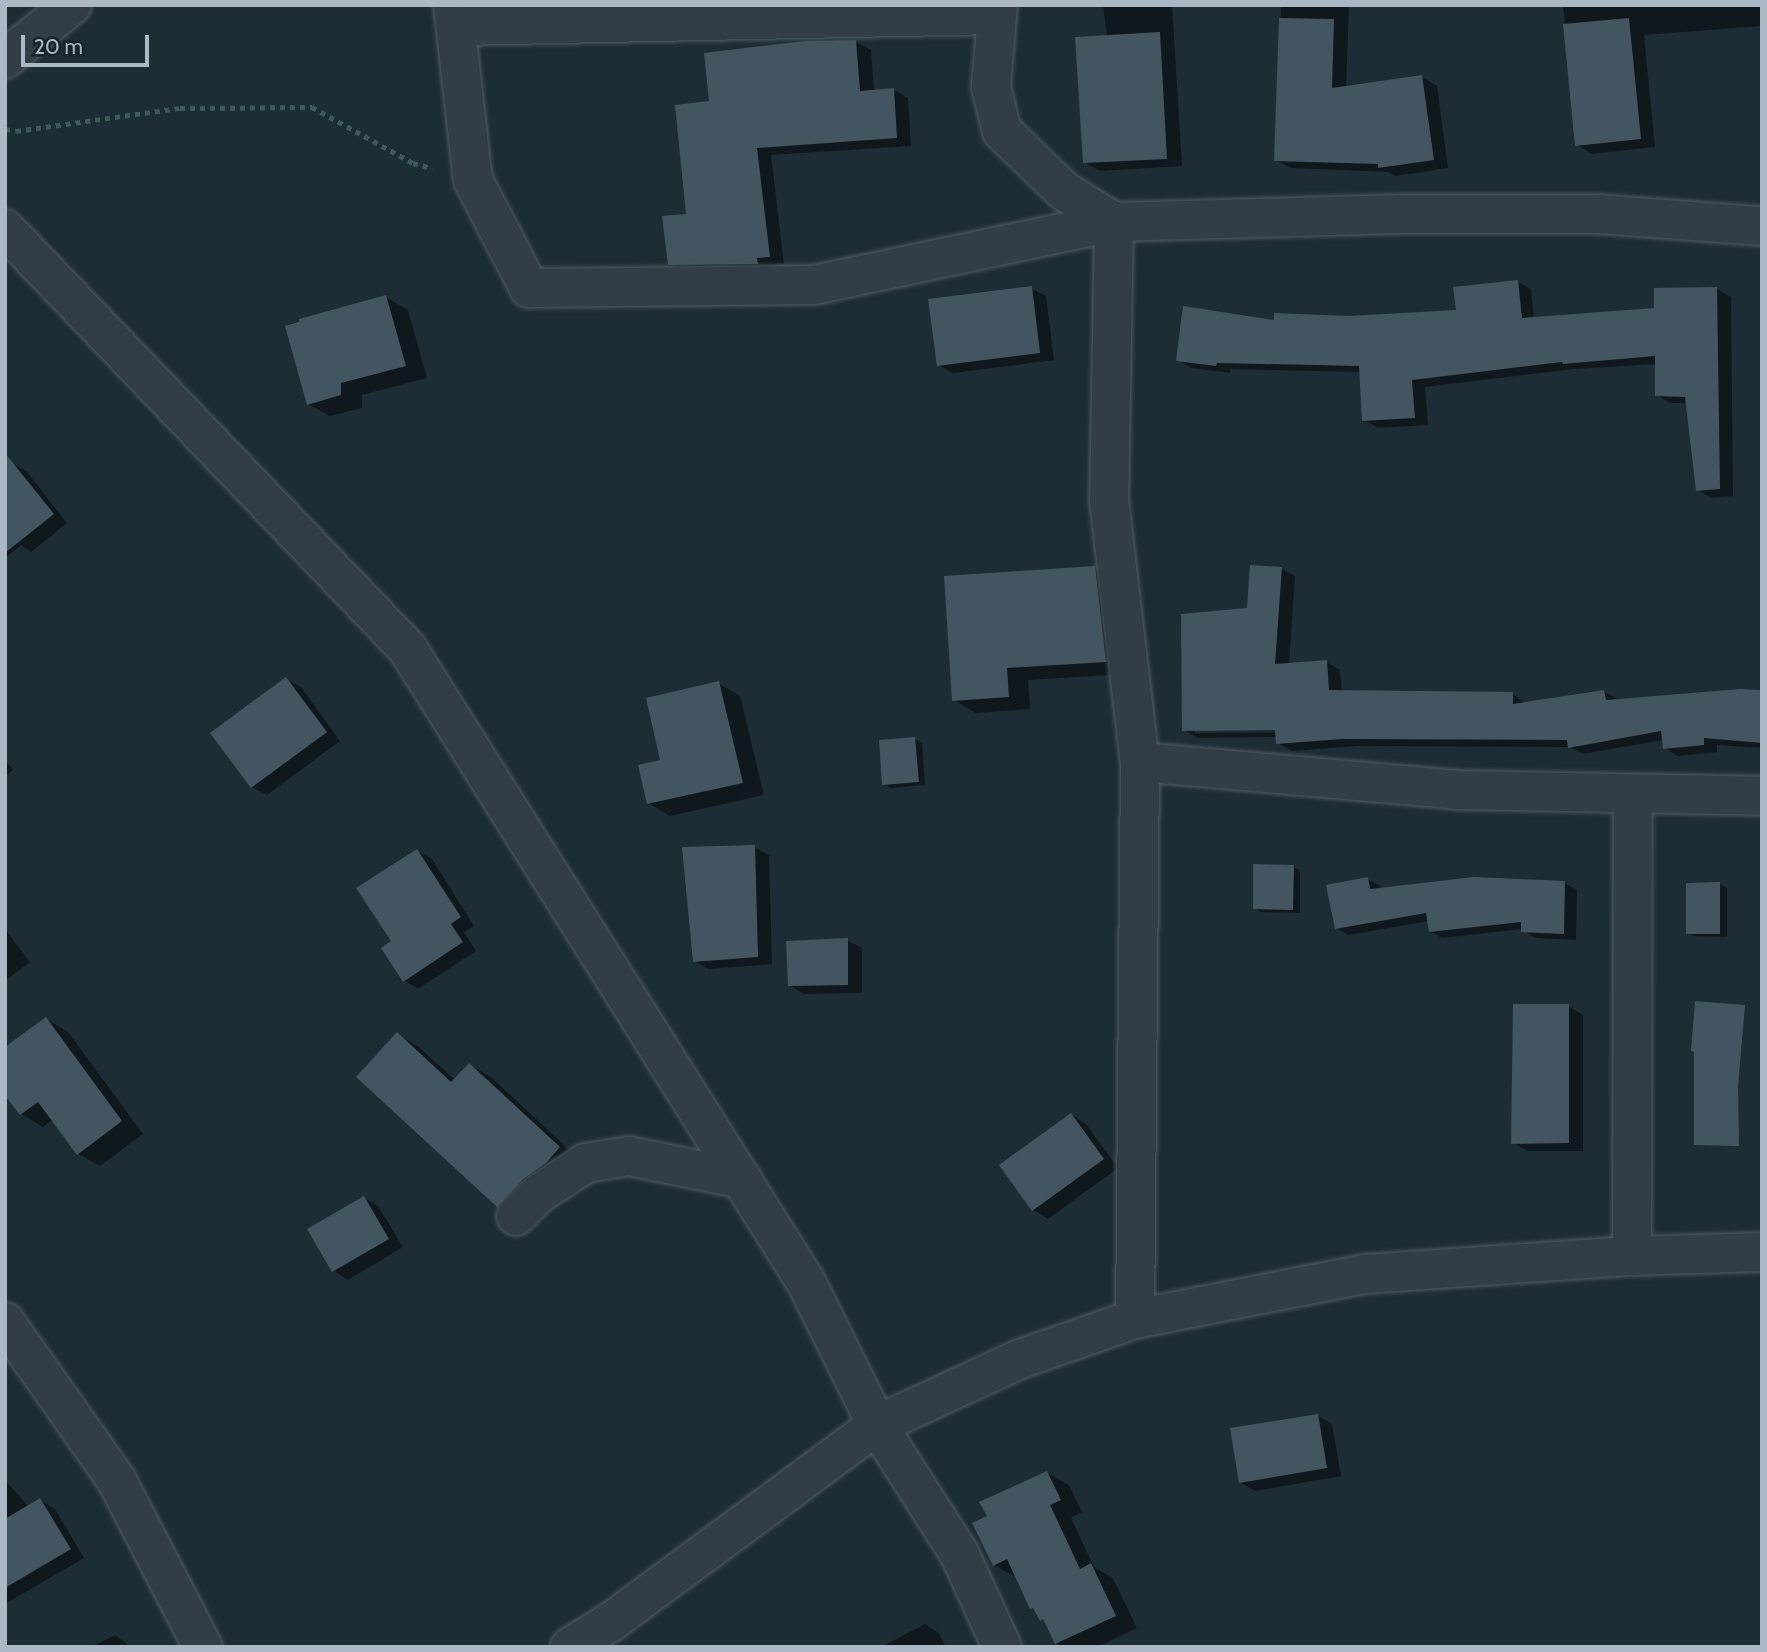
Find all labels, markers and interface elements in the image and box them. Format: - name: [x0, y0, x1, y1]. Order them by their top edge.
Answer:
- scale bar: [24, 21, 152, 65]
- text: 20 m: [34, 34, 83, 59]

